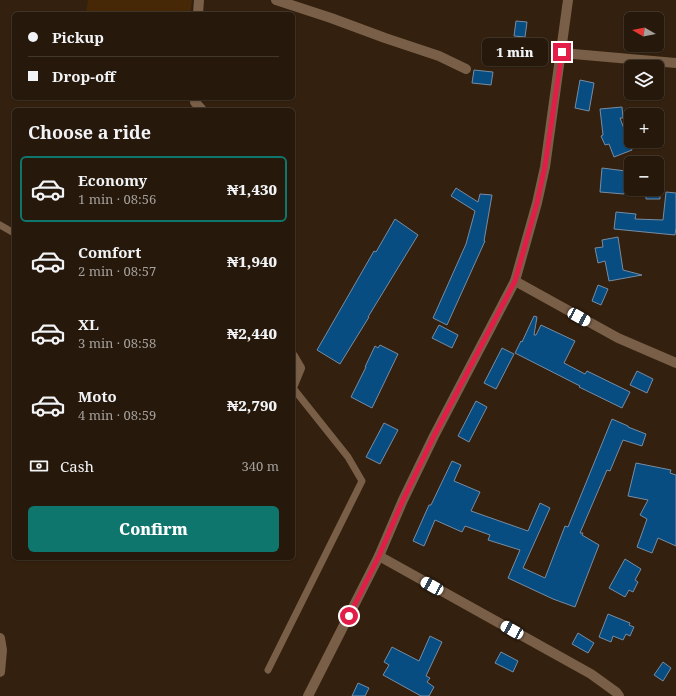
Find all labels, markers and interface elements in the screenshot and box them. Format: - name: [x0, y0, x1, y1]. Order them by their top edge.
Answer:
- north arrow: [624, 12, 664, 52]
- map controls: [624, 12, 664, 196]
- text: Pickup: [52, 27, 104, 47]
- callout: 1 min: [482, 38, 548, 66]
- text: 1 min: [496, 43, 534, 61]
- route end: [553, 43, 571, 61]
- button: layers: [624, 60, 664, 100]
- text: Drop-off: [52, 66, 116, 86]
- button: +: [624, 108, 664, 148]
- text: Choose a ride: [28, 120, 151, 144]
- button: −: [624, 156, 664, 196]
- text: Economy: [78, 170, 147, 190]
- icon: car: [30, 171, 66, 207]
- text: ₦1,430: [227, 179, 277, 199]
- text: 1 min · 08:56: [78, 190, 156, 208]
- text: Comfort: [78, 242, 141, 262]
- icon: car: [30, 243, 66, 279]
- text: ₦1,940: [227, 251, 277, 271]
- text: 2 min · 08:57: [78, 262, 156, 280]
- car: [566, 306, 592, 328]
- text: XL: [78, 314, 99, 334]
- icon: car: [30, 315, 66, 351]
- text: ₦2,440: [227, 323, 277, 343]
- text: 3 min · 08:58: [78, 334, 156, 352]
- text: Moto: [78, 386, 117, 406]
- icon: car: [30, 387, 66, 423]
- text: ₦2,790: [227, 395, 277, 415]
- text: 4 min · 08:59: [78, 406, 156, 424]
- icon: cash: [28, 455, 50, 477]
- text: Cash: [60, 456, 94, 476]
- text: 340 m: [242, 457, 279, 475]
- button: Confirm: [28, 506, 279, 552]
- car: [419, 575, 445, 597]
- route start: [340, 607, 358, 625]
- car: [499, 619, 525, 641]

